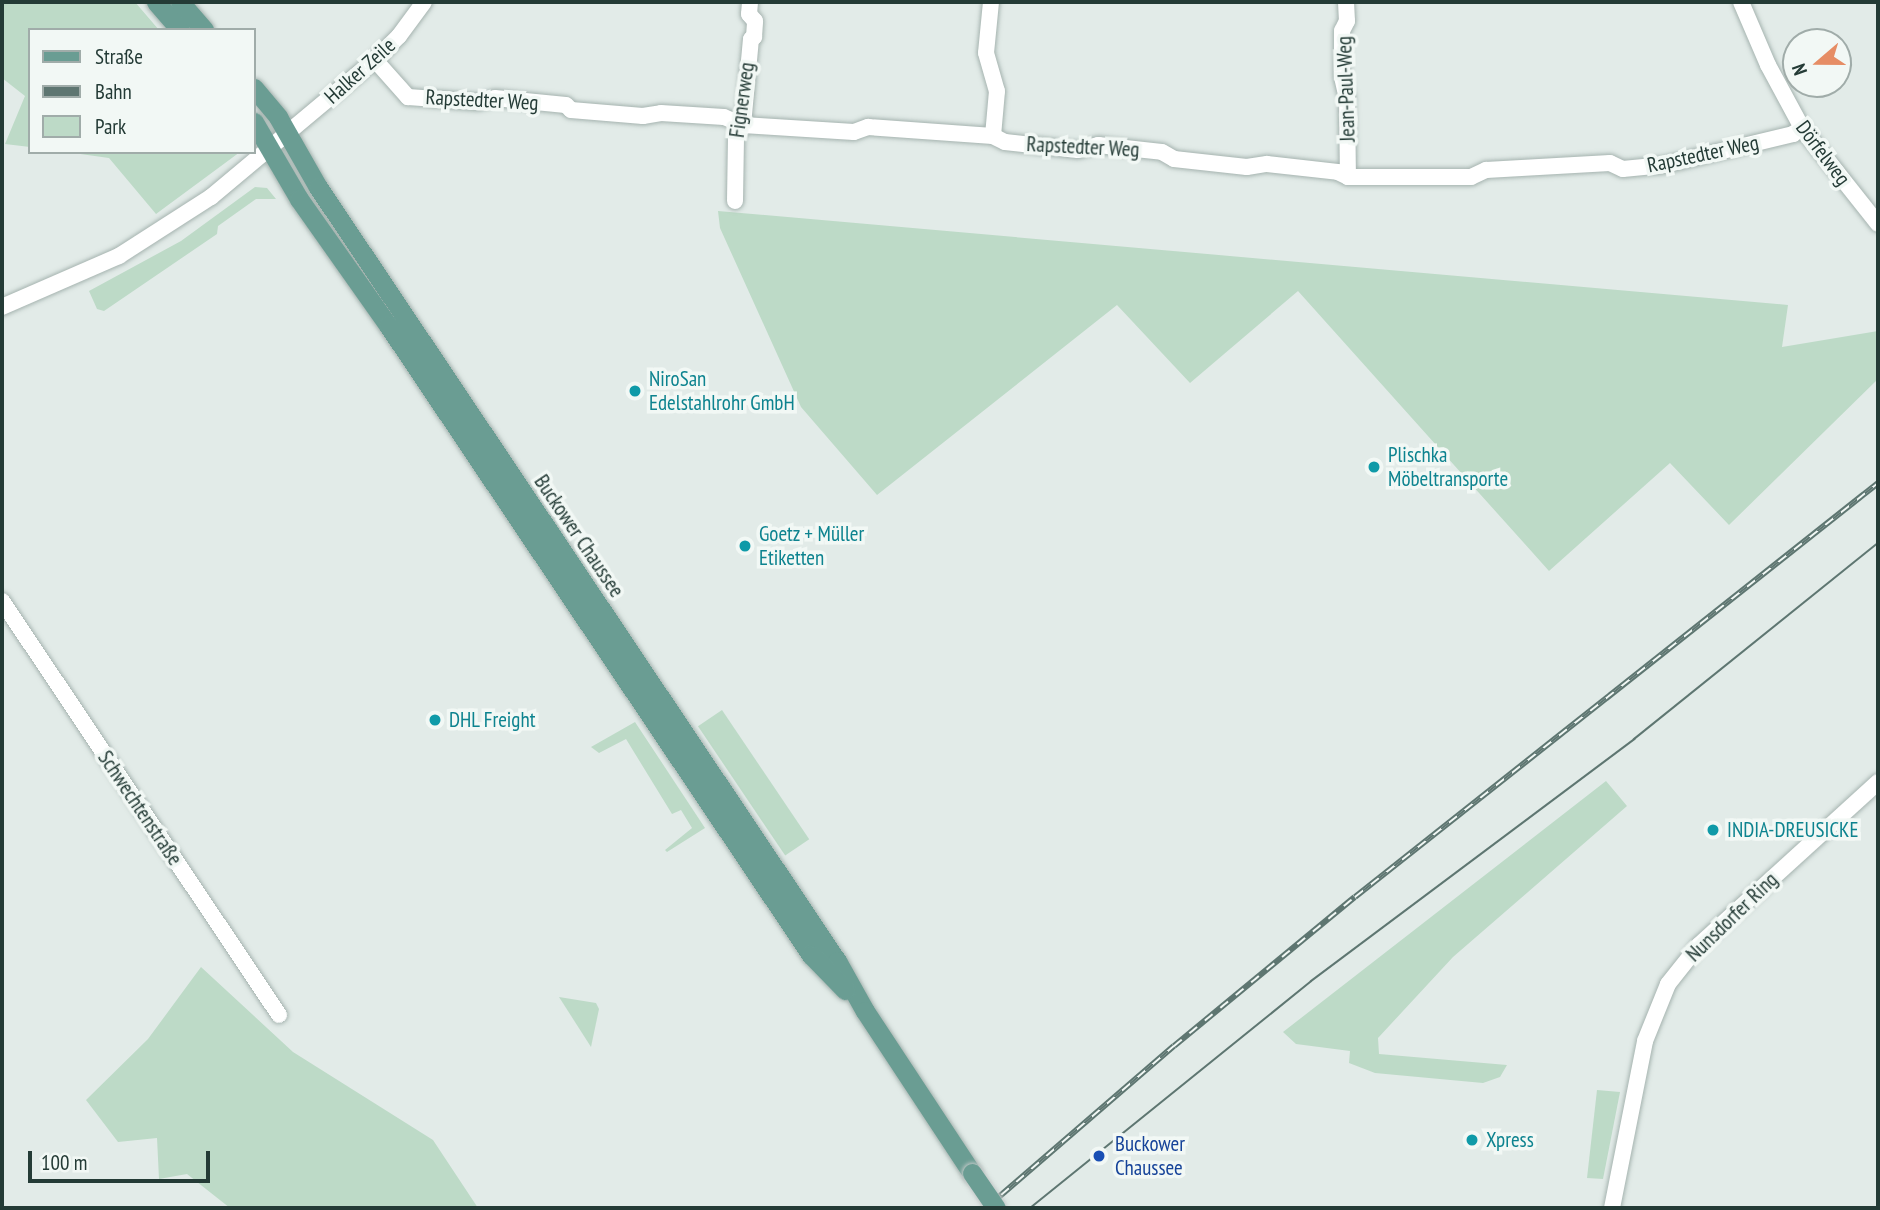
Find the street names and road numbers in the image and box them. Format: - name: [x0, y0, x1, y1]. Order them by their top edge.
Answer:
- street label: Halker Zeile: [319, 33, 401, 109]
- street label: Jean-Paul-Weg: [1332, 36, 1360, 142]
- street label: Fignerweg: [724, 61, 760, 139]
- street label: Rapstedter Weg: [425, 84, 539, 116]
- street label: Dörfelweg: [1791, 116, 1855, 190]
- street label: Rapstedter Weg: [1645, 130, 1761, 178]
- street label: Rapstedter Weg: [1026, 131, 1140, 163]
- street label: Buckower Chaussee: [529, 470, 629, 602]
- street label: Schwechtenstraße: [92, 746, 188, 870]
- street label: Nunsdorfer Ring: [1681, 867, 1783, 967]

